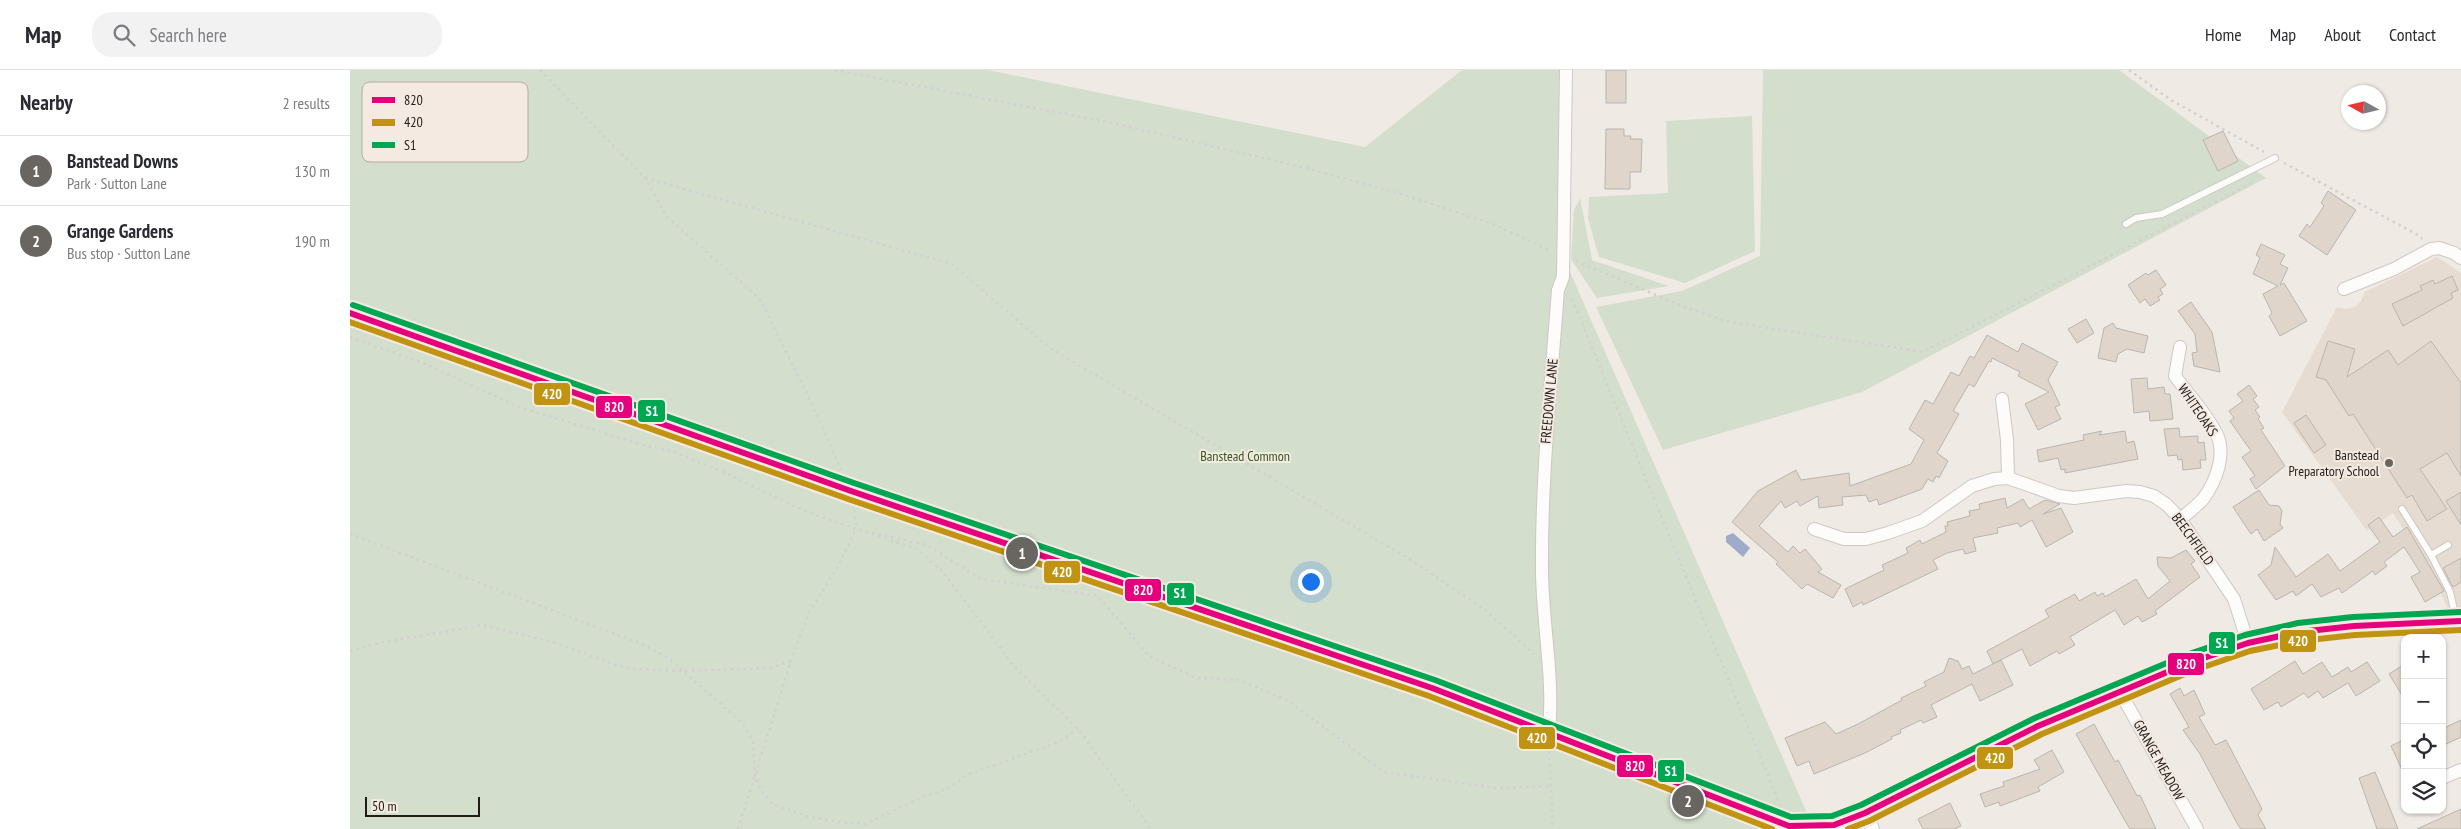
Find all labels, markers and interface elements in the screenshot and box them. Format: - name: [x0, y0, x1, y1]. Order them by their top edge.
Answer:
- search box: [92, 12, 442, 57]
- text: Map: [25, 19, 62, 50]
- icon: search: [110, 21, 138, 49]
- text: Search here: [150, 23, 227, 47]
- text: Home: [2205, 23, 2242, 46]
- text: Map: [2270, 23, 2296, 46]
- text: About: [2324, 23, 2361, 46]
- text: Contact: [2389, 23, 2436, 46]
- legend: [362, 82, 528, 162]
- north arrow: [2341, 85, 2386, 130]
- text: Nearby: [20, 89, 73, 116]
- text: 820: [404, 91, 423, 109]
- text: 2 results: [283, 93, 330, 113]
- text: 420: [404, 113, 423, 131]
- text: S1: [404, 136, 416, 154]
- text: Banstead Downs: [67, 149, 178, 173]
- text: 1: [32, 161, 40, 181]
- text: 130 m: [295, 161, 330, 181]
- text: Park · Sutton Lane: [67, 173, 167, 193]
- text: Grange Gardens: [67, 219, 173, 243]
- text: 2: [32, 231, 40, 251]
- text: 190 m: [295, 231, 330, 251]
- text: Bus stop · Sutton Lane: [67, 243, 190, 263]
- street label: FREEDOWN LANE: [1536, 358, 1562, 444]
- street label: WHITEOAKS: [2174, 380, 2222, 440]
- line badge: 420: [533, 382, 571, 406]
- text: 420: [542, 385, 562, 403]
- line badge: 820: [595, 395, 633, 419]
- text: 820: [604, 398, 624, 416]
- line badge: S1: [637, 399, 666, 423]
- text: S1: [646, 402, 658, 420]
- place label: Banstead Preparatory School: [2288, 446, 2380, 480]
- park label: Banstead Common: [1200, 447, 1290, 465]
- marker: Banstead Preparatory School: [2383, 457, 2395, 469]
- street label: BEECHFIELD: [2168, 509, 2218, 569]
- pin: 1: [1006, 534, 1038, 572]
- line badge: 420: [1043, 560, 1081, 584]
- text: 420: [1052, 563, 1072, 581]
- your location: [1298, 569, 1324, 595]
- line badge: 820: [1124, 578, 1162, 602]
- text: 820: [1133, 581, 1153, 599]
- line badge: S1: [1166, 582, 1195, 606]
- text: S1: [1174, 584, 1186, 602]
- line badge: 420: [2279, 629, 2317, 653]
- line badge: S1: [2208, 631, 2236, 655]
- text: 420: [2288, 632, 2308, 650]
- text: S1: [2216, 634, 2228, 652]
- map controls: [2401, 634, 2446, 814]
- button: +: [2401, 634, 2446, 679]
- line badge: 820: [2167, 652, 2205, 676]
- text: 820: [2176, 655, 2196, 673]
- button: −: [2401, 679, 2446, 724]
- street label: GRANGE MEADOW: [2130, 717, 2189, 804]
- button: locate: [2401, 724, 2446, 769]
- line badge: 420: [1518, 726, 1556, 750]
- text: 420: [1527, 729, 1547, 747]
- line badge: 420: [1976, 746, 2014, 770]
- text: 420: [1985, 749, 2005, 767]
- line badge: 820: [1616, 754, 1654, 778]
- text: 820: [1625, 757, 1645, 775]
- line badge: S1: [1657, 759, 1685, 783]
- text: S1: [1665, 762, 1677, 780]
- button: layers: [2401, 769, 2446, 814]
- pin: 2: [1672, 782, 1704, 820]
- scale bar: [365, 794, 480, 817]
- text: 50 m: [372, 797, 397, 815]

